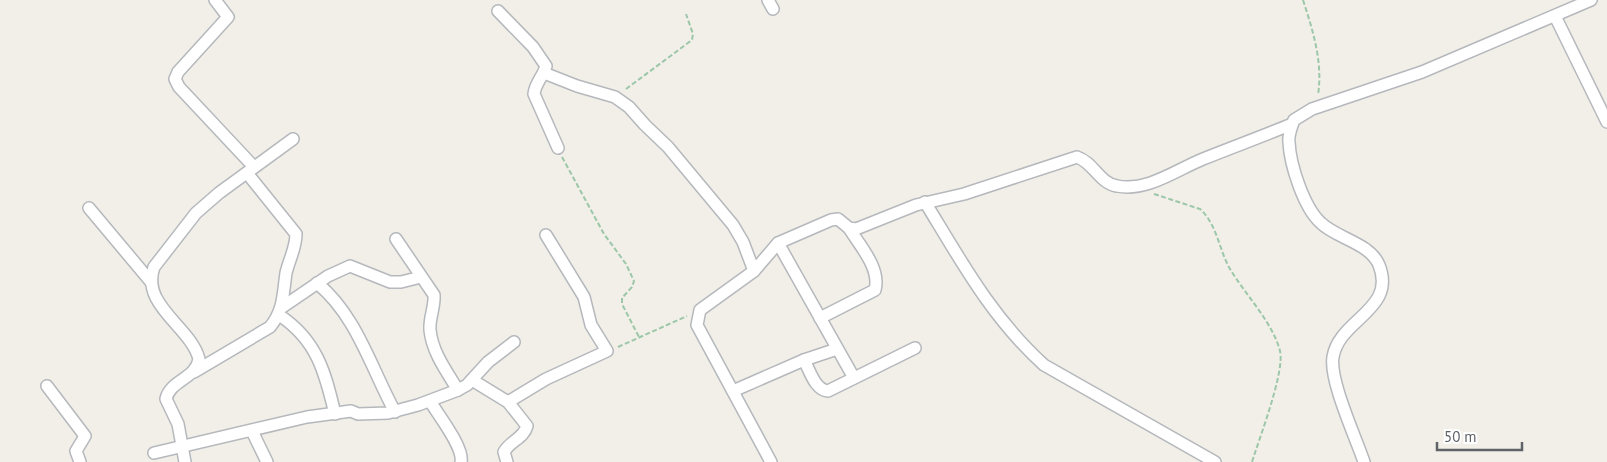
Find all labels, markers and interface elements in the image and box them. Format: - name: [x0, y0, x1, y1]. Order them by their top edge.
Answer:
- scale bar: [1437, 420, 1522, 452]
- text: 50 m: [1444, 427, 1477, 446]

